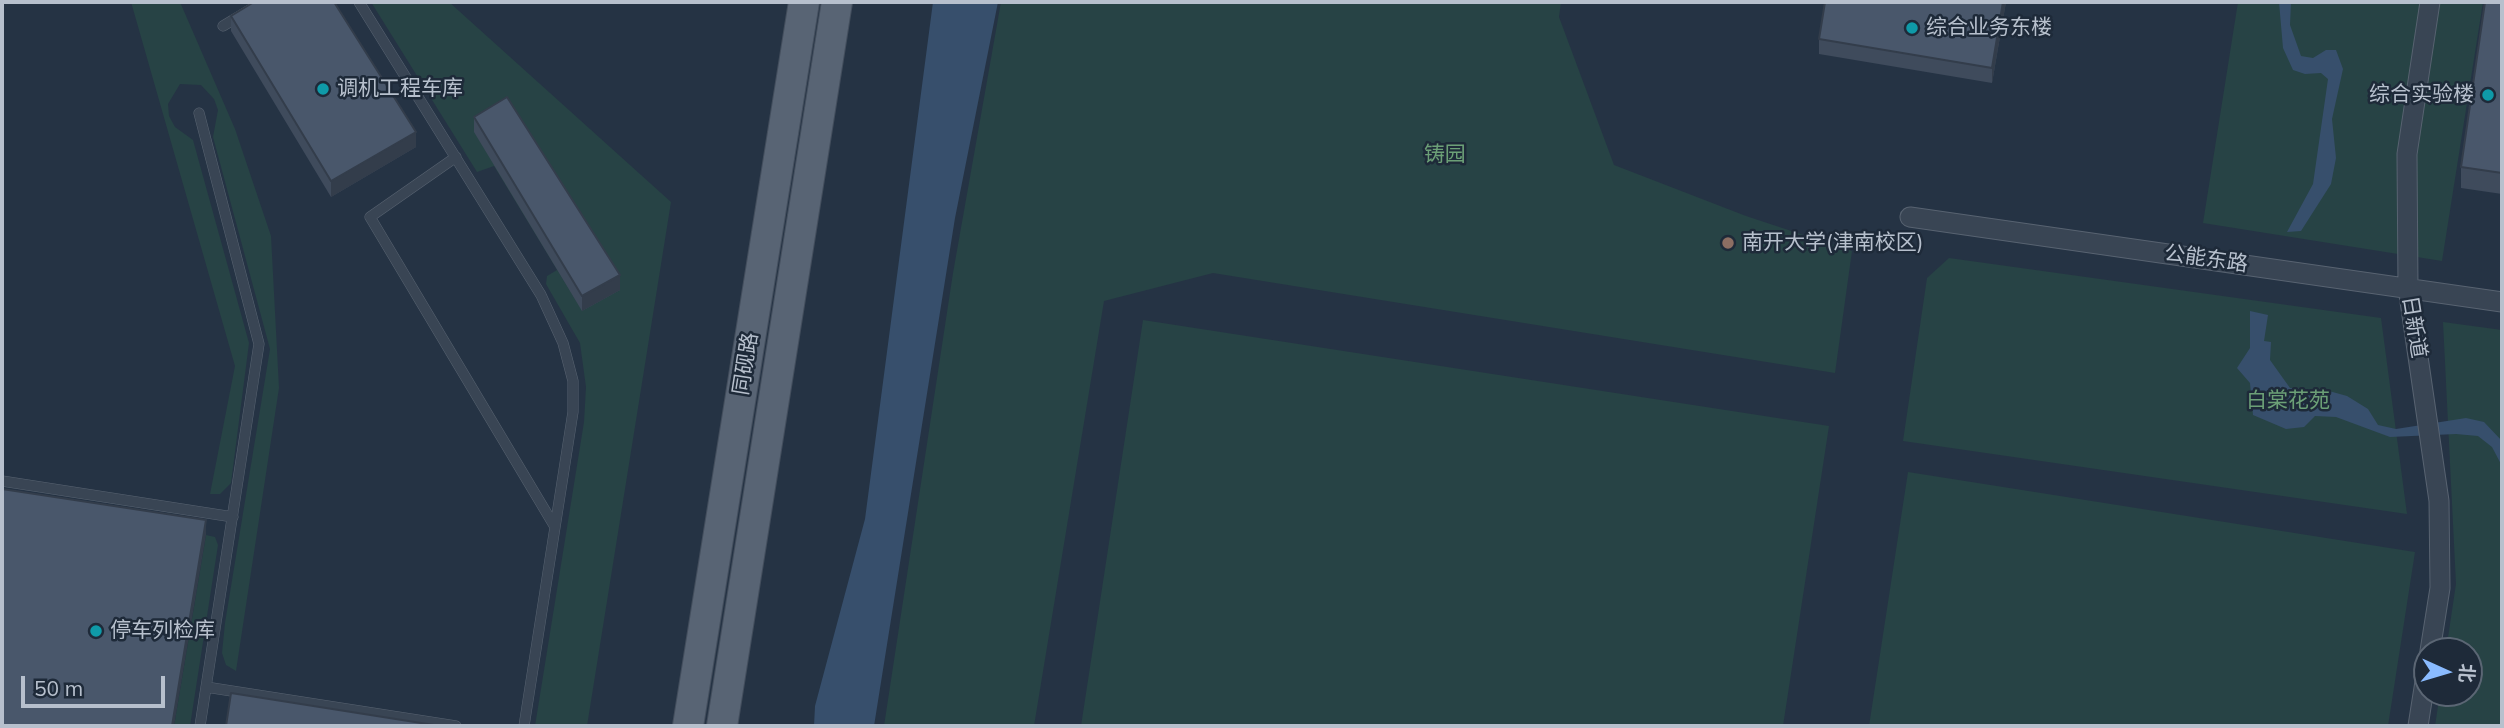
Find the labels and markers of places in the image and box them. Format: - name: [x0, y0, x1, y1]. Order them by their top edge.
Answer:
- place label: 综合业务东楼: [1926, 15, 2052, 41]
- marker: 综合业务东楼: [1904, 20, 1920, 36]
- place label: 调机工程车库: [337, 76, 463, 102]
- marker: 调机工程车库: [315, 81, 331, 97]
- place label: 综合实验楼: [2369, 82, 2474, 108]
- marker: 综合实验楼: [2480, 87, 2496, 103]
- place label: 南开大学(津南校区): [1742, 230, 1923, 256]
- marker: 南开大学(津南校区): [1720, 235, 1736, 251]
- place label: 停车列检库: [110, 618, 215, 644]
- marker: 停车列检库: [88, 623, 104, 639]

